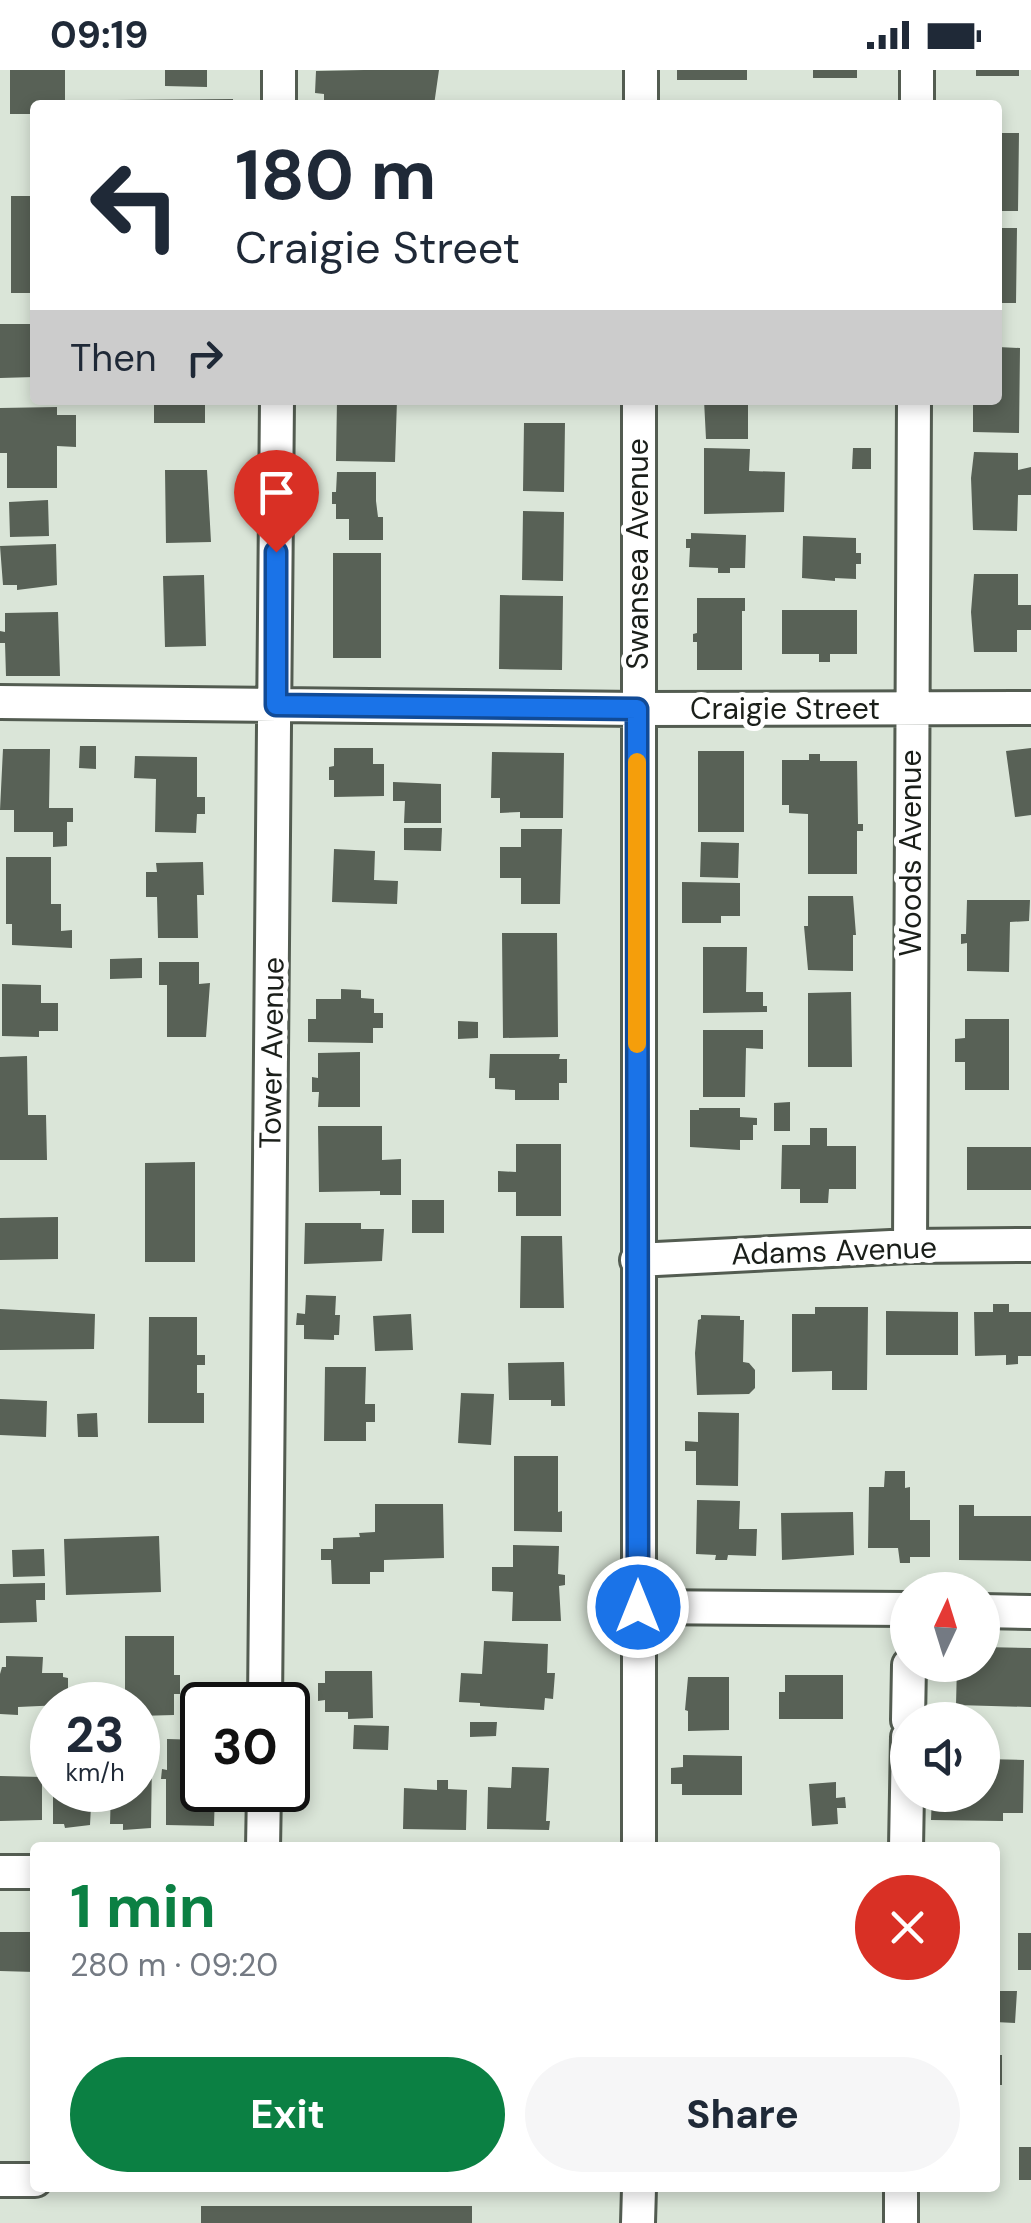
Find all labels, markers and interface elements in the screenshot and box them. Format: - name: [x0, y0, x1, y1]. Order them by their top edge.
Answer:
- text: 09:19: [50, 10, 149, 60]
- text: 180 m: [235, 130, 436, 221]
- icon: left: [70, 140, 200, 270]
- text: Craigie Street: [235, 218, 520, 277]
- icon: right: [177, 330, 232, 385]
- text: Then: [70, 333, 157, 383]
- street label: Swansea Avenue: [618, 438, 657, 670]
- pin: [234, 450, 319, 553]
- icon: arrive: [249, 465, 304, 520]
- street label: Craigie Street: [690, 689, 880, 728]
- street label: Woods Avenue: [891, 750, 930, 956]
- street label: Tower Avenue: [250, 957, 293, 1149]
- street label: Adams Avenue: [730, 1227, 938, 1274]
- position arrow: [586, 1555, 690, 1659]
- north arrow: [890, 1572, 1000, 1682]
- map controls: [890, 1572, 1000, 1812]
- speed limit sign: 30: [180, 1682, 310, 1812]
- text: 23: [66, 1702, 125, 1768]
- button: sound: [890, 1702, 1000, 1812]
- text: km/h: [65, 1756, 125, 1789]
- text: 1 min: [70, 1867, 216, 1946]
- button: close: [855, 1875, 960, 1980]
- text: 280 m · 09:20: [70, 1944, 278, 1986]
- button: Exit: [70, 2057, 505, 2172]
- button: Share: [525, 2057, 960, 2172]

